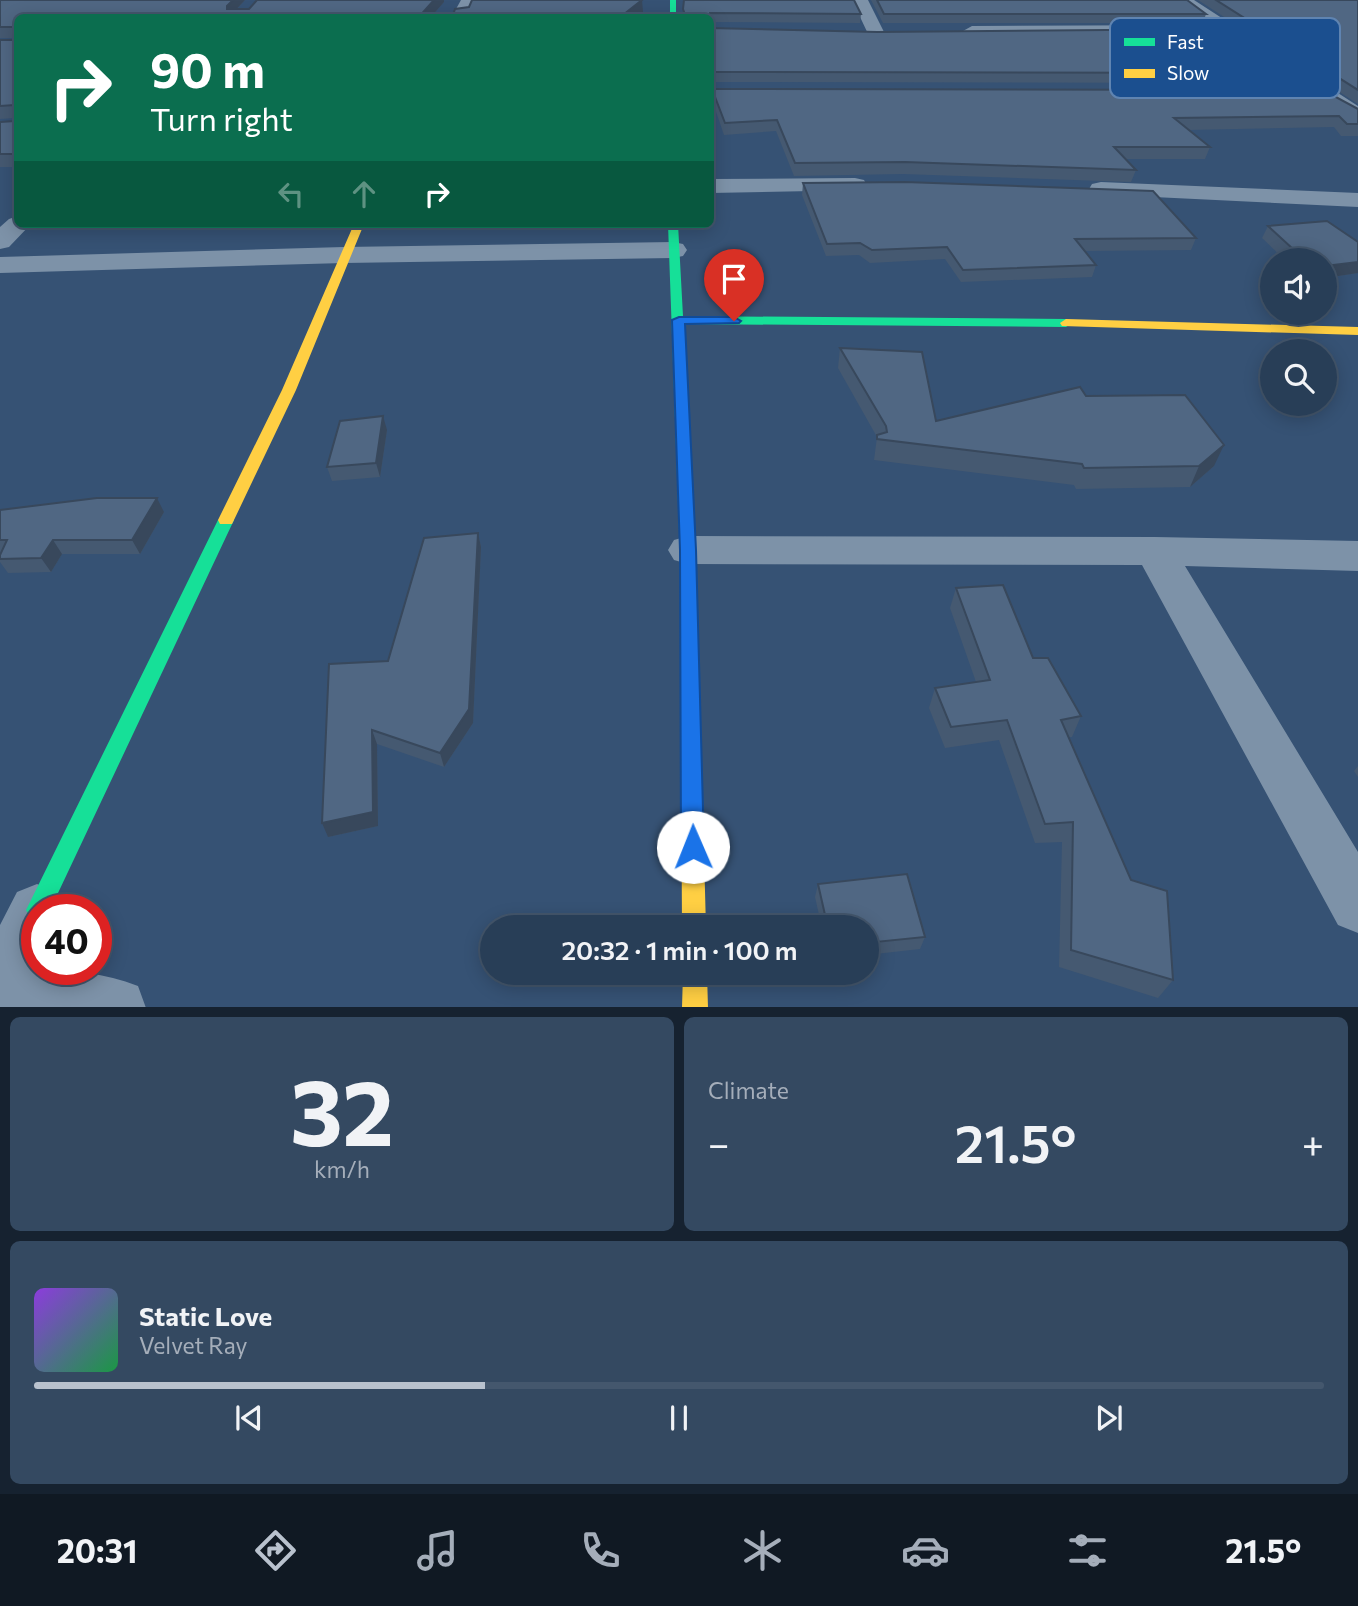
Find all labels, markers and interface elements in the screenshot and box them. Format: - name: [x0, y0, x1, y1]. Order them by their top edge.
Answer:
- legend: [1110, 18, 1340, 98]
- text: Fast: [1167, 30, 1204, 53]
- text: 90 m: [150, 38, 265, 98]
- icon: right: [35, 42, 126, 133]
- text: Slow: [1167, 61, 1209, 84]
- text: Turn right: [150, 98, 293, 138]
- icon: left: [272, 175, 310, 213]
- icon: ahead: [345, 175, 383, 213]
- icon: right: [418, 175, 456, 213]
- map controls: [1260, 248, 1337, 416]
- button: sound: [1260, 248, 1337, 325]
- pin: [704, 249, 764, 321]
- icon: arrive: [715, 260, 753, 298]
- button: search: [1260, 339, 1337, 416]
- position arrow: [656, 810, 730, 884]
- speed limit sign: 40: [21, 894, 112, 985]
- text: 20:32 · 1 min · 100 m: [562, 934, 797, 965]
- text: 32: [290, 1053, 394, 1165]
- text: Climate: [708, 1076, 789, 1104]
- text: 21.5°: [955, 1110, 1076, 1174]
- text: −: [708, 1119, 730, 1166]
- text: +: [1302, 1119, 1324, 1166]
- text: km/h: [314, 1155, 370, 1183]
- text: Static Love: [139, 1300, 272, 1331]
- text: Velvet Ray: [139, 1331, 247, 1359]
- icon: previous: [230, 1399, 268, 1437]
- icon: pause: [660, 1399, 698, 1437]
- icon: next: [1090, 1399, 1128, 1437]
- icon: directions: [251, 1526, 300, 1575]
- icon: music: [413, 1526, 462, 1575]
- icon: phone: [576, 1526, 625, 1575]
- icon: climate: [738, 1526, 787, 1575]
- icon: car: [901, 1526, 950, 1575]
- icon: filters: [1063, 1526, 1112, 1575]
- text: 20:31: [57, 1530, 138, 1570]
- text: 21.5°: [1225, 1530, 1301, 1570]

